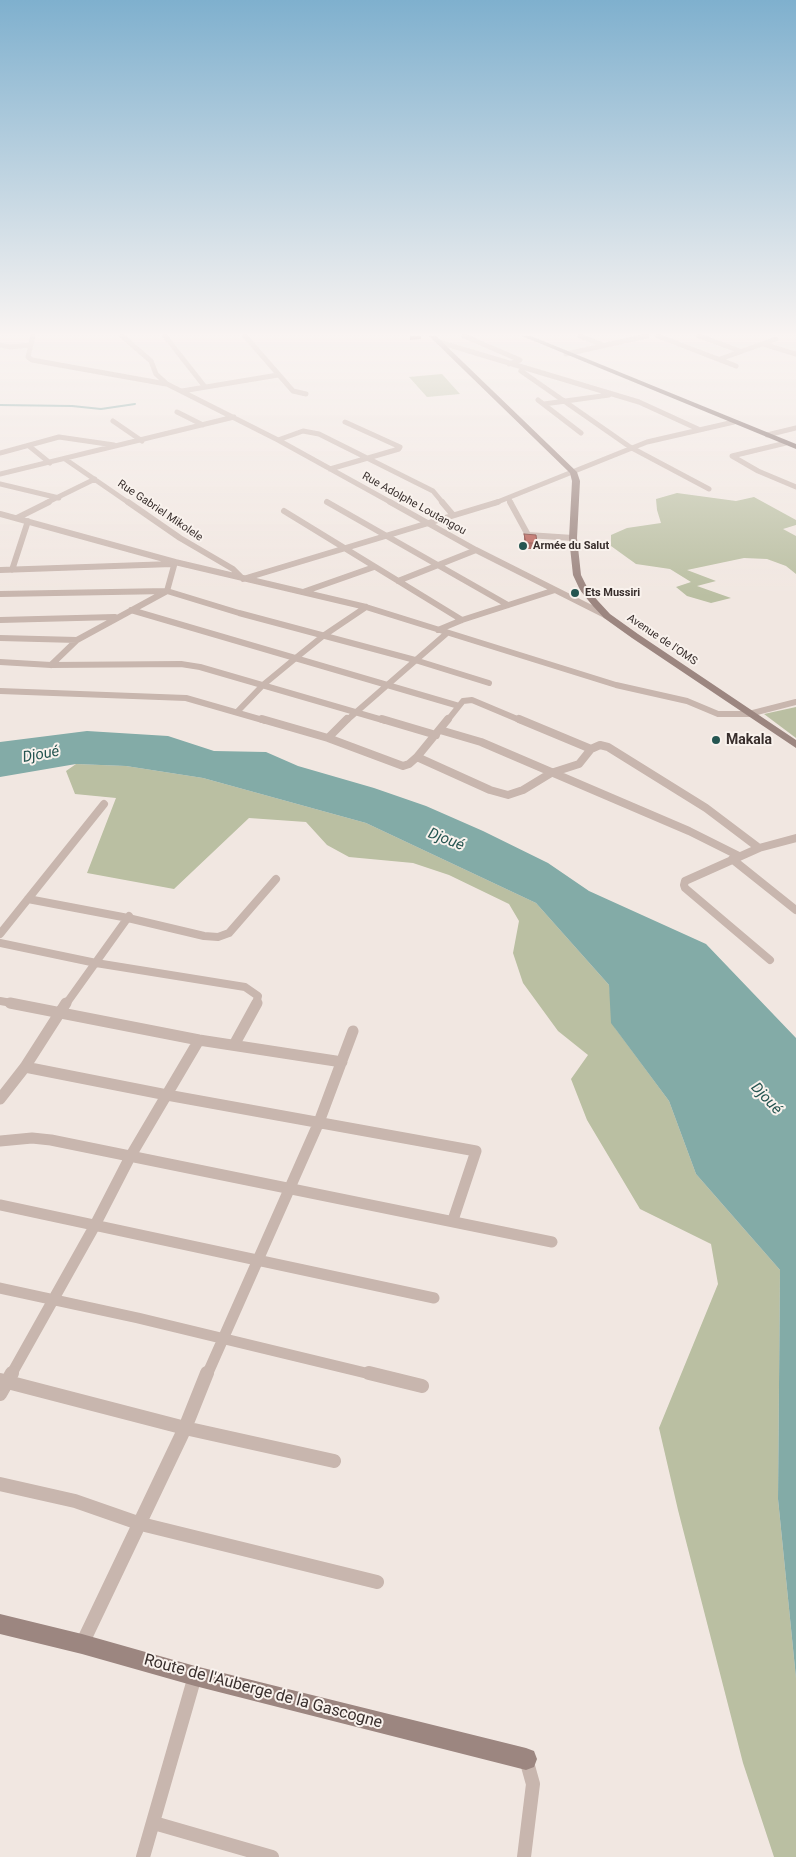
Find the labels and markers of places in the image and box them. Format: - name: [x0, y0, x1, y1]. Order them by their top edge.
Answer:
- place label: Armée du Salut: [533, 539, 609, 553]
- marker: Armée du Salut: [517, 540, 529, 552]
- place label: Ets Mussiri: [585, 586, 640, 600]
- marker: Ets Mussiri: [569, 587, 581, 599]
- place label: Makala: [726, 732, 772, 748]
- marker: Makala: [710, 734, 722, 746]

